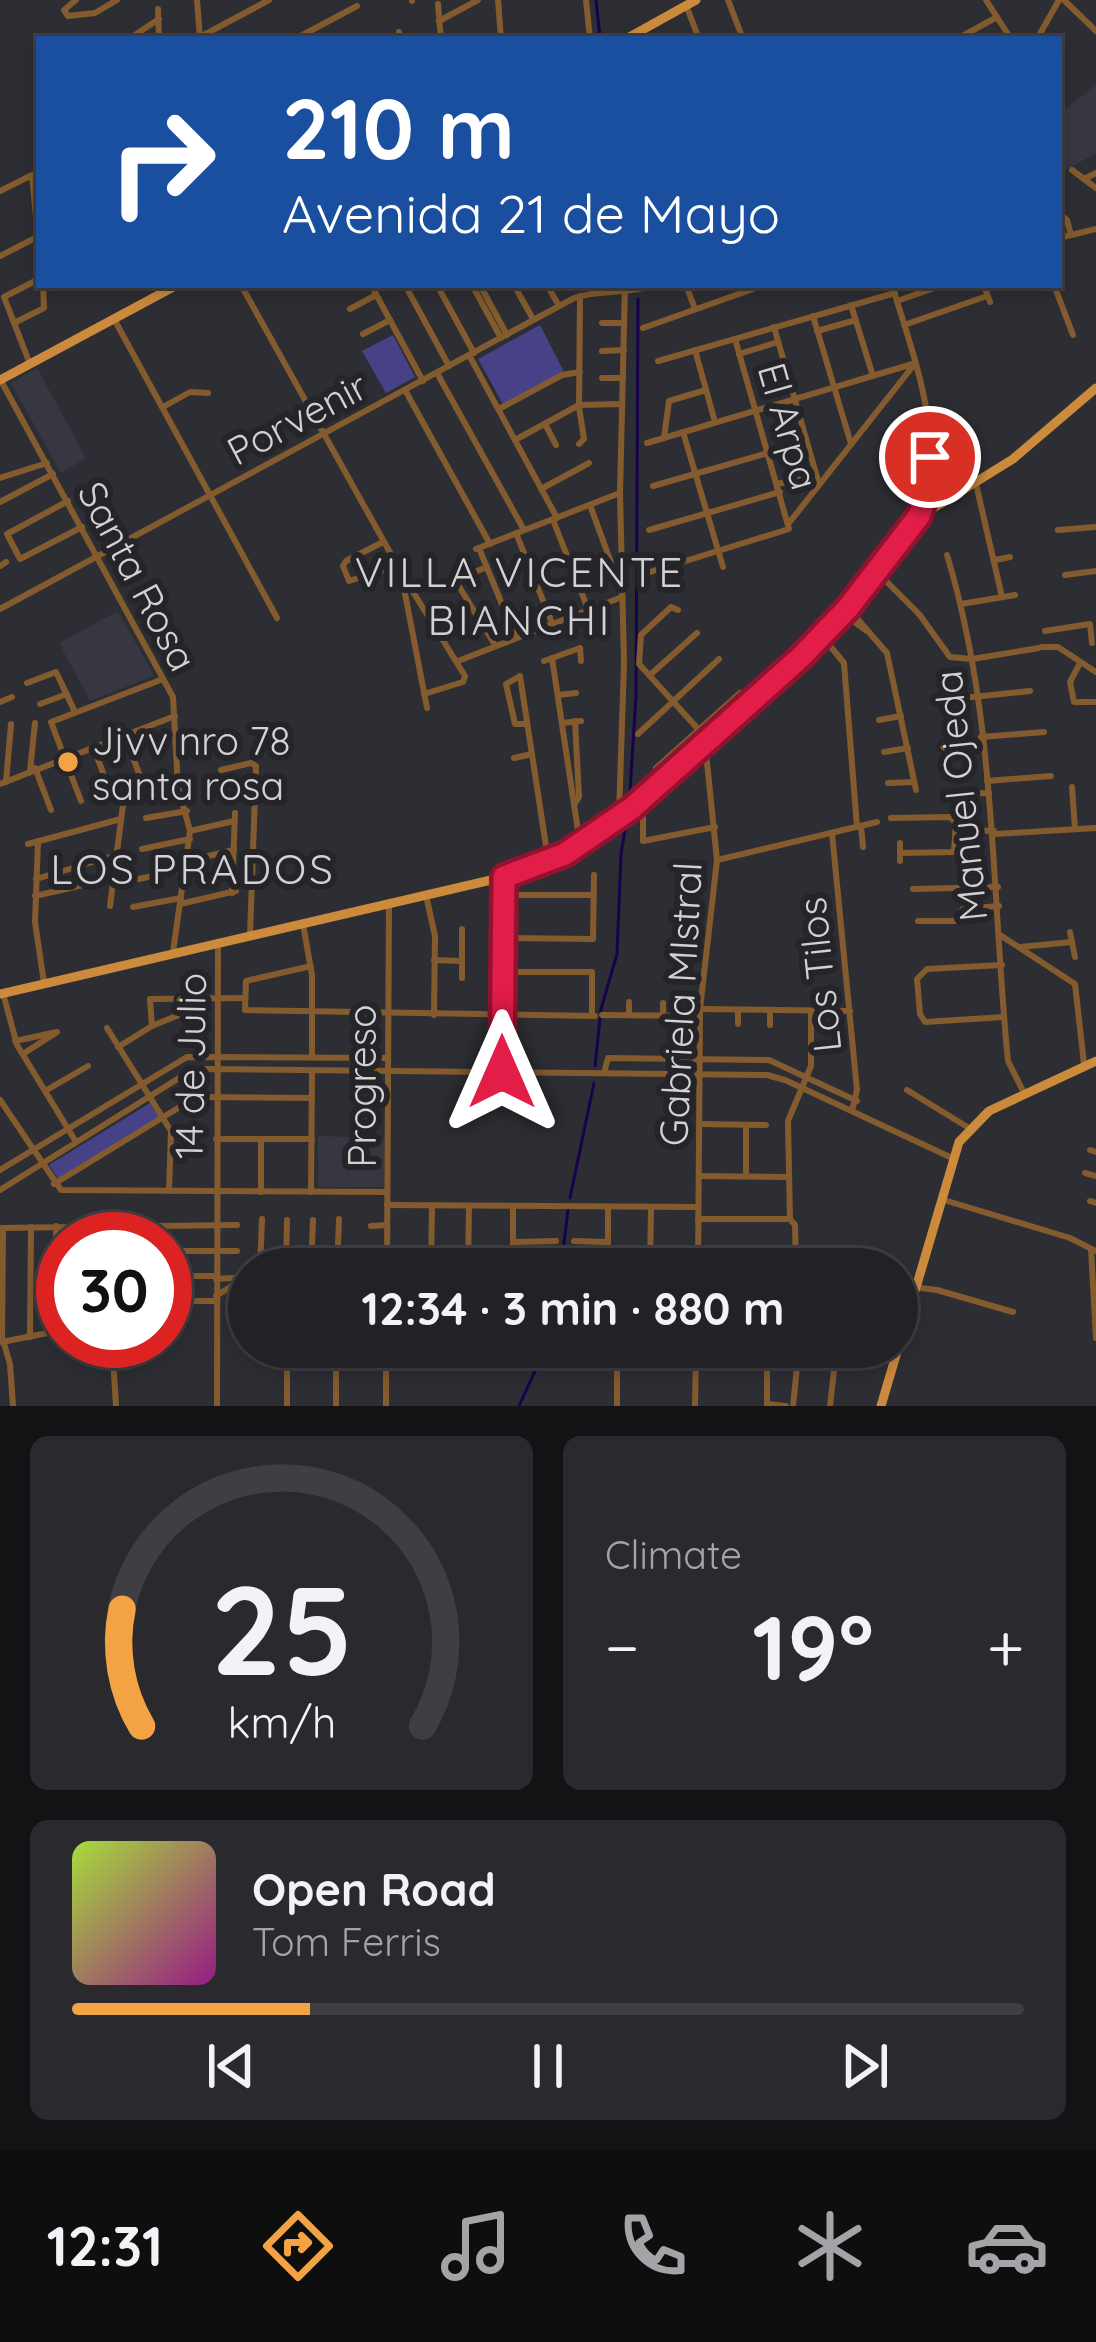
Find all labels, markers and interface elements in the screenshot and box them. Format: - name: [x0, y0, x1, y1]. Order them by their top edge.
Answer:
- text: 210 m: [282, 75, 515, 180]
- icon: right: [84, 84, 240, 240]
- text: Avenida 21 de Mayo: [282, 179, 780, 247]
- street label: El Arpa: [748, 357, 830, 495]
- street label: Porvenir: [219, 361, 375, 475]
- pin: [879, 406, 981, 508]
- icon: arrive: [897, 424, 963, 490]
- street label: Santa Rosa: [68, 473, 208, 679]
- district label: VILLA VICENTE BIANCHI: [355, 545, 685, 646]
- street label: Manuel Ojeda: [922, 668, 998, 924]
- place label: Jjvv nro 78 santa rosa: [92, 716, 291, 810]
- marker: Jjvv nro 78 santa rosa: [55, 749, 81, 775]
- district label: LOS PRADOS: [50, 842, 336, 895]
- street label: Gabriela MIstral: [648, 861, 712, 1147]
- street label: Los Tilos: [787, 895, 851, 1055]
- street label: 14 de Julio: [164, 972, 216, 1160]
- street label: Progreso: [337, 1004, 386, 1168]
- position arrow: [439, 1009, 565, 1135]
- speed limit sign: 30: [36, 1212, 192, 1368]
- text: 12:34 · 3 min · 880 m: [361, 1280, 785, 1336]
- text: Climate: [605, 1530, 742, 1579]
- text: 25: [210, 1550, 353, 1706]
- text: 19°: [752, 1590, 874, 1703]
- text: −: [605, 1605, 639, 1688]
- text: +: [987, 1605, 1024, 1688]
- text: km/h: [227, 1695, 336, 1749]
- text: Open Road: [252, 1861, 496, 1917]
- text: Tom Ferris: [252, 1917, 441, 1966]
- icon: previous: [198, 2033, 264, 2099]
- icon: pause: [515, 2033, 581, 2099]
- icon: next: [832, 2033, 898, 2099]
- icon: directions: [256, 2204, 340, 2288]
- icon: music: [434, 2204, 518, 2288]
- icon: phone: [611, 2204, 695, 2288]
- icon: climate: [788, 2204, 872, 2288]
- icon: car: [965, 2204, 1049, 2288]
- text: 12:31: [47, 2212, 163, 2280]

